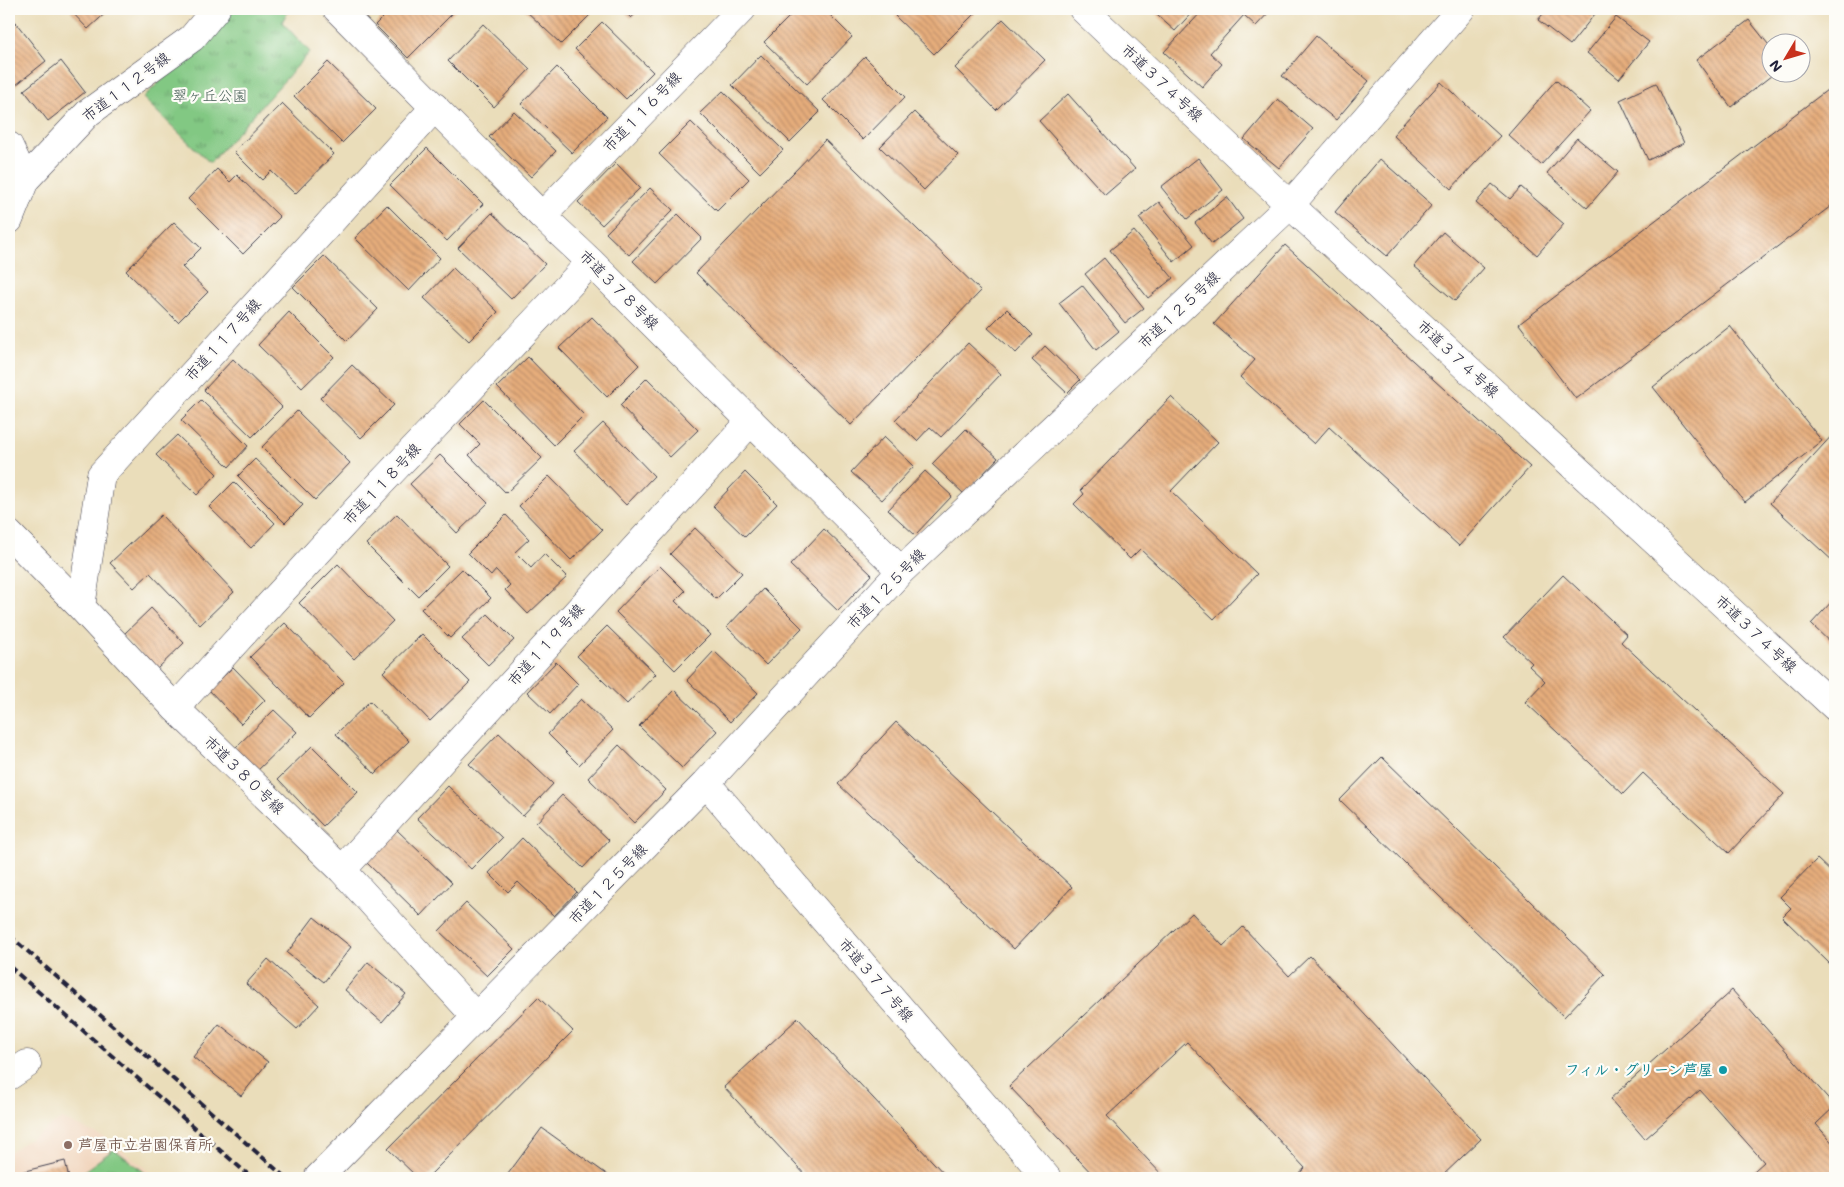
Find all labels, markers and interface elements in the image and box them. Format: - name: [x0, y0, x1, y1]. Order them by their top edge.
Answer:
- north arrow: [1762, 32, 1812, 82]
- street label: 市道３７４号線: [1117, 39, 1208, 125]
- street label: 市道１１２号線: [77, 47, 173, 126]
- text: N: [1765, 56, 1786, 76]
- street label: 市道１１６号線: [598, 67, 685, 156]
- park label: 翠ヶ丘公園: [172, 85, 248, 105]
- street label: 市道３７８号線: [576, 245, 664, 333]
- street label: 市道１２５号線: [1133, 266, 1224, 352]
- street label: 市道１１７号線: [180, 294, 265, 385]
- street label: 市道３７４号線: [1413, 315, 1504, 401]
- street label: 市道１１８号線: [338, 438, 424, 529]
- street label: 市道１２５号線: [842, 544, 929, 633]
- street label: 市道３７４号線: [1711, 590, 1802, 676]
- street label: 市道１１９号線: [503, 599, 588, 690]
- street label: 市道３８０号線: [200, 731, 289, 818]
- street label: 市道１２５号線: [564, 839, 651, 928]
- street label: 市道３７７号線: [835, 933, 919, 1026]
- place label: フィル・グリーン芦屋: [1565, 1059, 1713, 1079]
- marker: フィル・グリーン芦屋: [1717, 1064, 1729, 1076]
- place label: 芦屋市立岩園保育所: [78, 1134, 213, 1154]
- marker: 芦屋市立岩園保育所: [62, 1139, 74, 1151]

